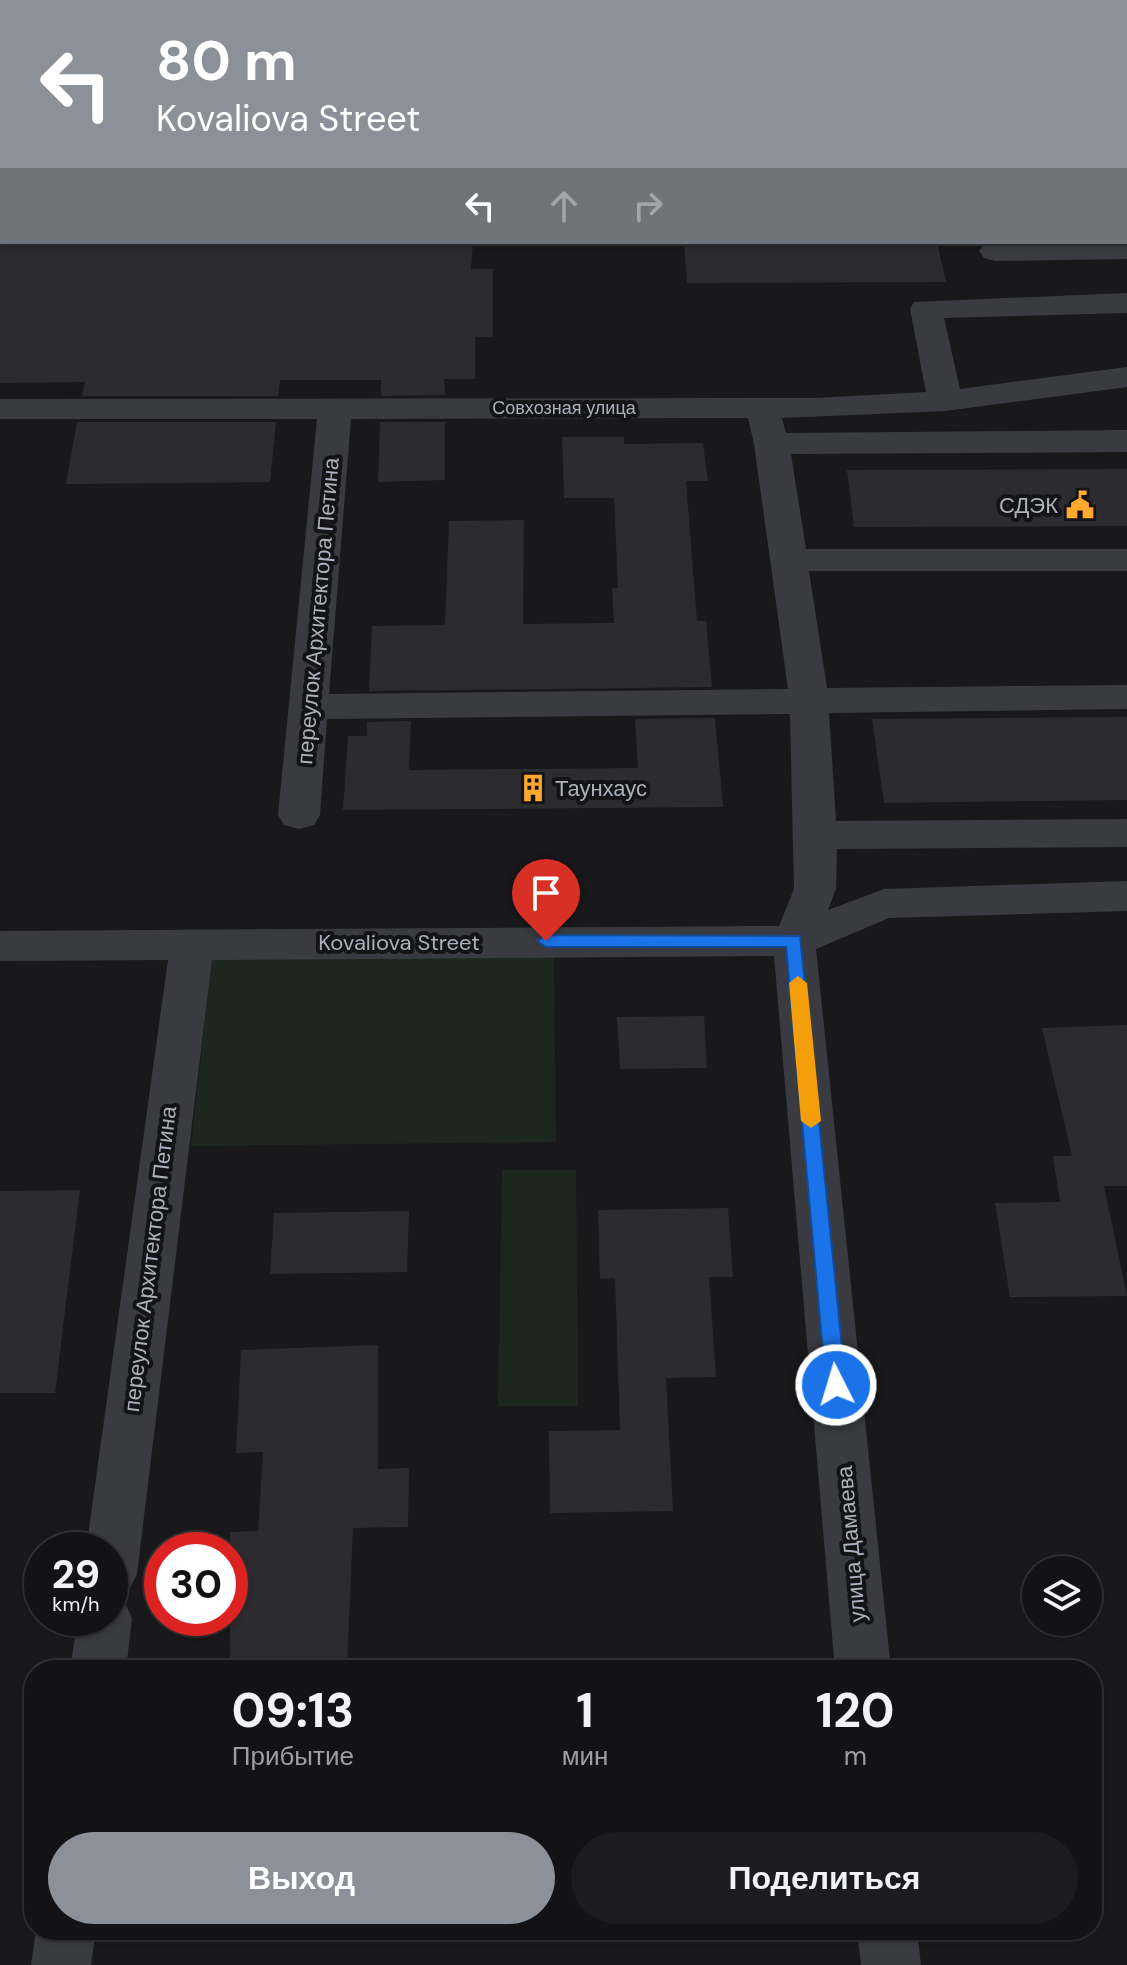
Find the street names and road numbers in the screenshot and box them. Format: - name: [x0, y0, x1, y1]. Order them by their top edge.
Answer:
- street label: Совхозная улица: [492, 396, 637, 420]
- street label: переулок Архитектора Петина: [290, 456, 346, 766]
- street label: Kovaliova Street: [318, 928, 480, 957]
- street label: переулок Архитектора Петина: [117, 1104, 183, 1414]
- street label: улица Дамаева: [830, 1464, 872, 1623]

